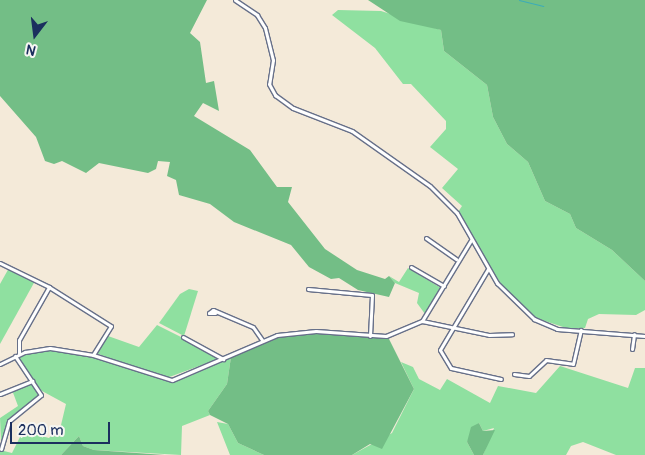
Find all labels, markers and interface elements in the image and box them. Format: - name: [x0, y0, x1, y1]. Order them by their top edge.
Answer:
- north arrow: [10, 10, 60, 60]
- text: N: [24, 41, 38, 59]
- scale bar: [12, 412, 112, 444]
- text: 200 m: [18, 421, 63, 440]

